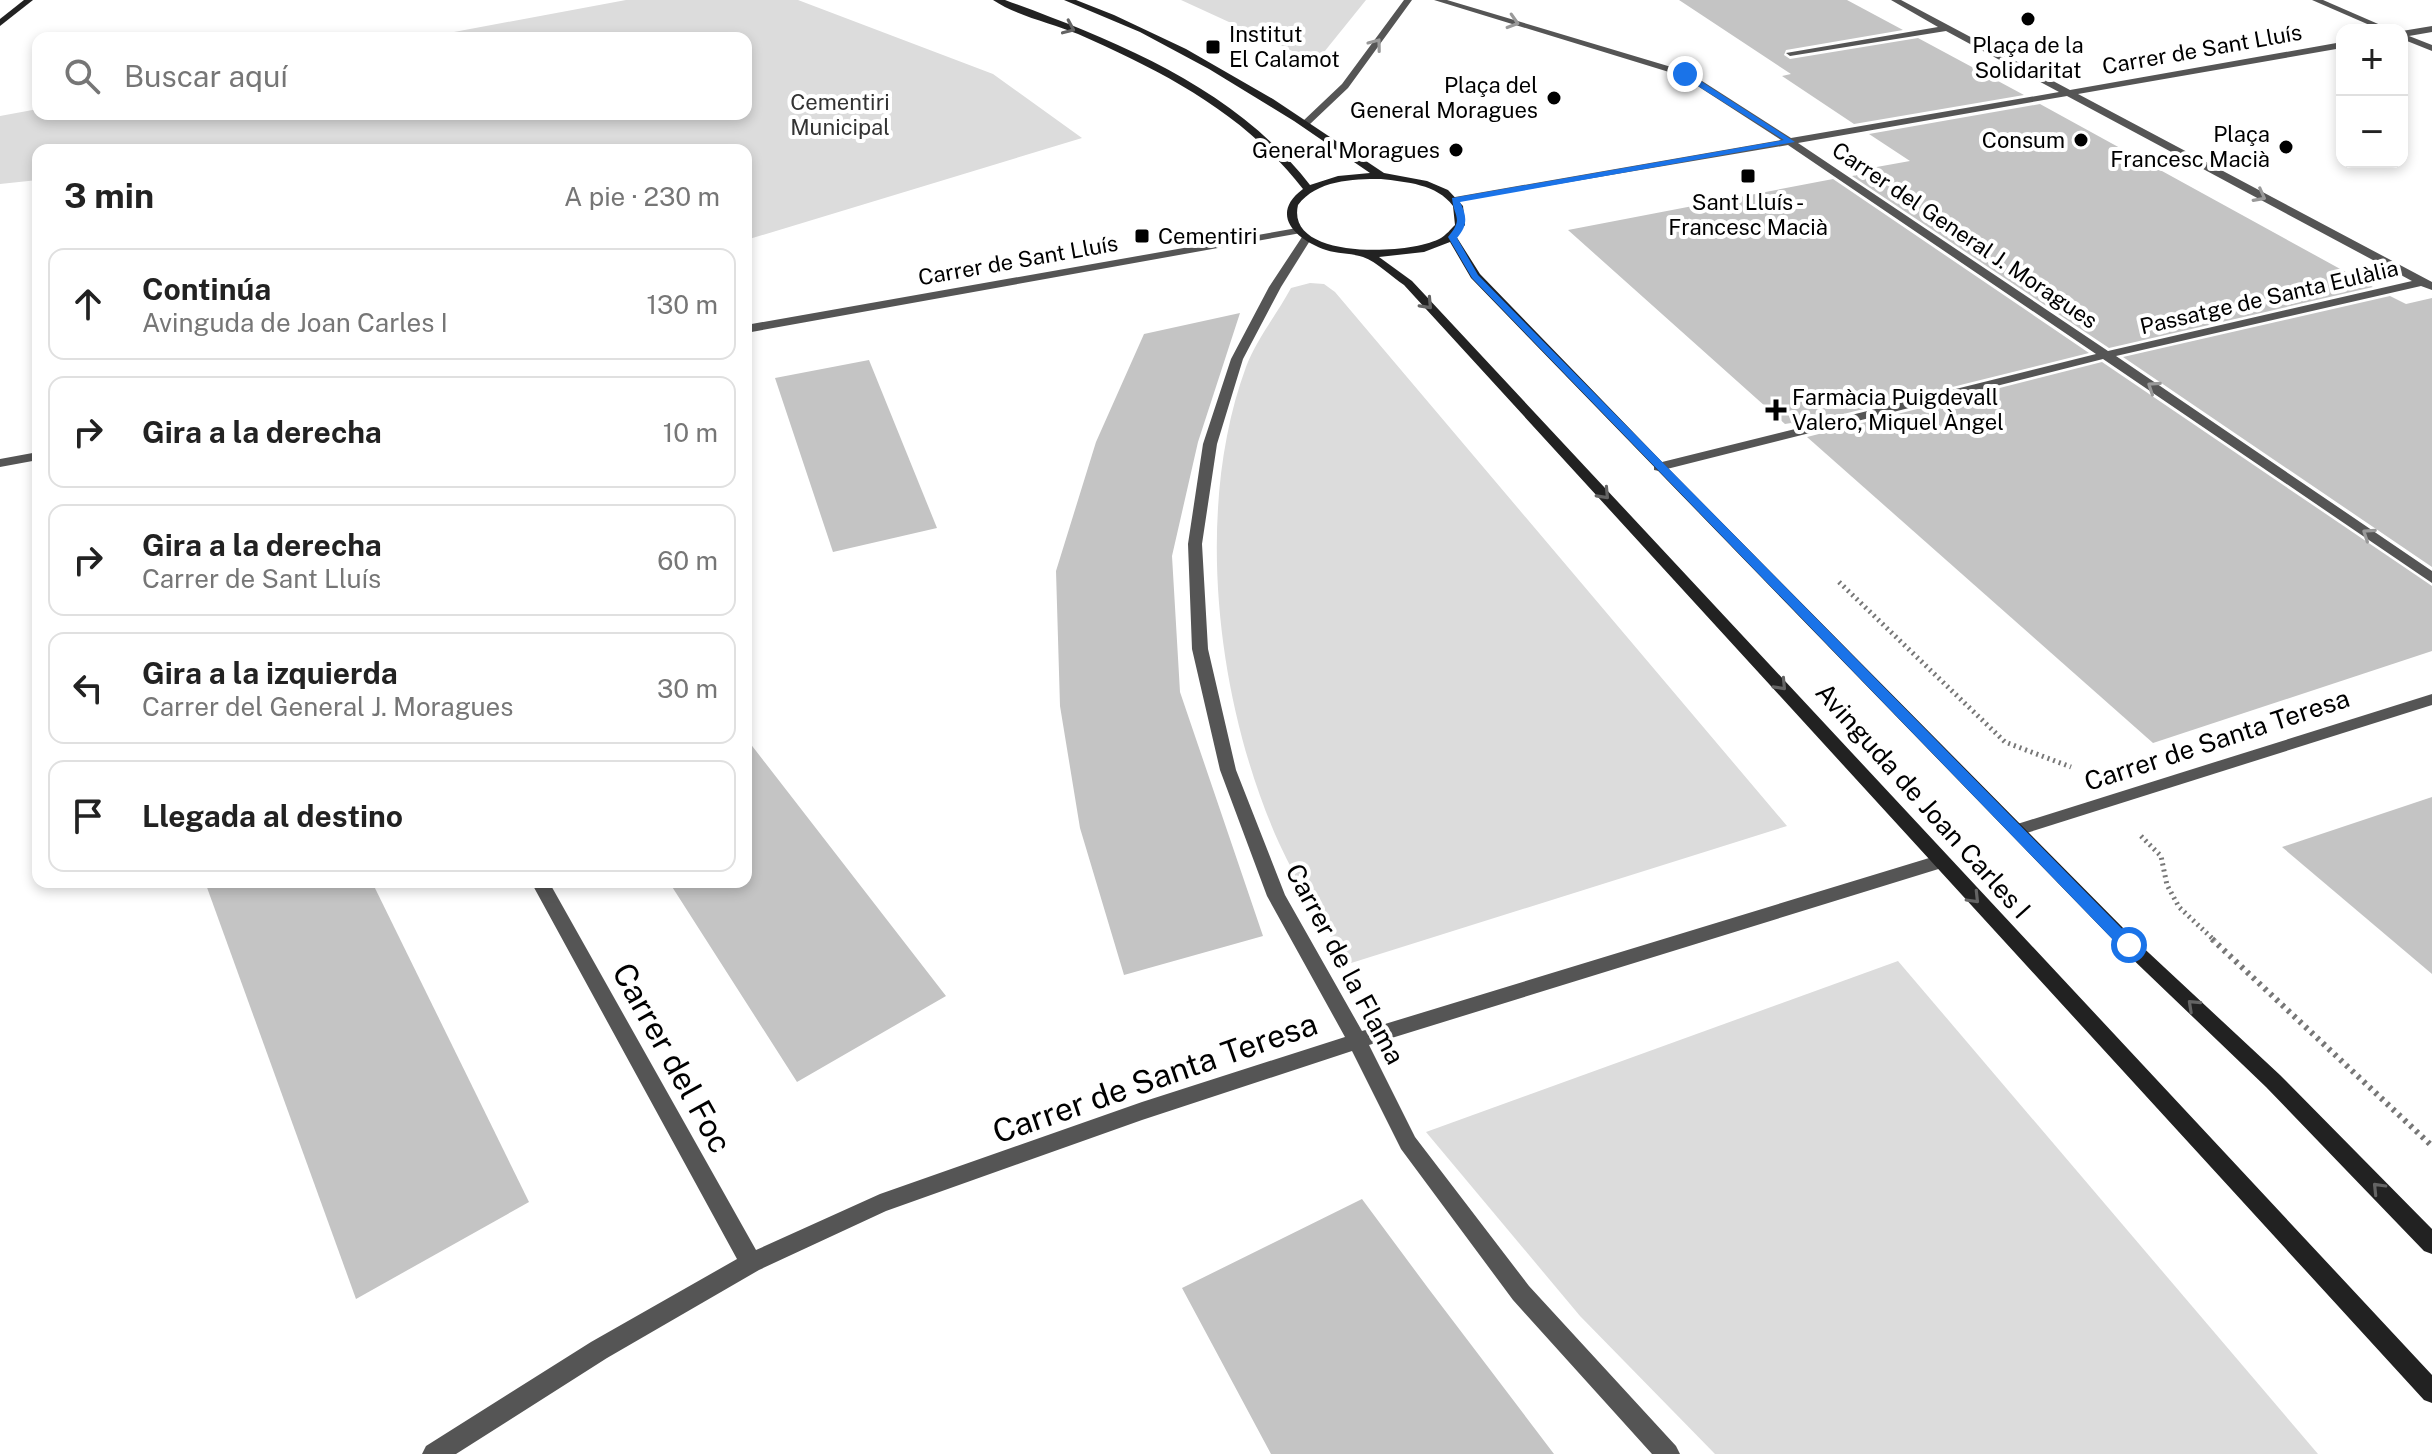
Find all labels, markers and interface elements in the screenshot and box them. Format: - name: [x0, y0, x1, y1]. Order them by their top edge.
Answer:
- marker: Plaça de la Solidaritat: [2019, 10, 2037, 28]
- one-way arrow: [1505, 13, 1519, 29]
- one-way arrow: [1061, 18, 1076, 34]
- street label: Carrer de Sant Lluís: [2100, 19, 2304, 79]
- place label: Institut El Calamot: [1229, 21, 1340, 72]
- map controls: [2336, 24, 2408, 168]
- button: +: [2336, 24, 2408, 96]
- search box: [32, 32, 752, 120]
- place label: Plaça de la Solidaritat: [1972, 32, 2084, 83]
- marker: Institut El Calamot: [1204, 38, 1222, 56]
- one-way arrow: [1366, 38, 1380, 53]
- icon: search: [60, 54, 104, 98]
- route end: [1667, 56, 1703, 92]
- text: Buscar aquí: [124, 58, 288, 94]
- place label: Plaça del General Moragues: [1350, 72, 1538, 123]
- park label: Cementiri Municipal: [790, 89, 890, 140]
- marker: Plaça del General Moragues: [1545, 89, 1563, 107]
- button: −: [2336, 96, 2408, 168]
- place label: Plaça Francesc Macià: [2110, 121, 2270, 172]
- place label: Consum: [1982, 127, 2065, 153]
- marker: Consum: [2072, 131, 2090, 149]
- street label: Carrer del General J. Moragues: [1827, 136, 2103, 334]
- place label: General Moragues: [1252, 137, 1440, 163]
- marker: Plaça Francesc Macià: [2277, 138, 2295, 156]
- marker: General Moragues: [1447, 141, 1465, 159]
- marker: Sant Lluís - Francesc Macià: [1739, 167, 1757, 185]
- text: 3 min: [64, 176, 154, 216]
- text: A pie · 230 m: [564, 181, 720, 212]
- one-way arrow: [2251, 186, 2266, 201]
- place label: Sant Lluís - Francesc Macià: [1668, 189, 1828, 240]
- place label: Cementiri: [1158, 223, 1257, 249]
- marker: Cementiri: [1133, 227, 1151, 245]
- street label: Carrer de Sant Lluís: [916, 230, 1120, 290]
- street label: Passatge de Santa Eulàlia: [2137, 255, 2401, 339]
- text: Continúa: [142, 271, 271, 307]
- icon: ahead: [66, 282, 110, 326]
- text: 130 m: [646, 289, 718, 320]
- one-way arrow: [1417, 294, 1431, 309]
- text: Avinguda de Joan Carles I: [142, 307, 448, 338]
- one-way arrow: [2148, 382, 2162, 397]
- place label: Farmàcia Puigdevall Valero, Miquel Àngel: [1792, 384, 2004, 435]
- marker: Farmàcia Puigdevall Valero, Miquel Àngel: [1767, 401, 1785, 419]
- icon: right: [66, 410, 110, 454]
- text: Gira a la derecha: [142, 414, 382, 450]
- text: 10 m: [663, 417, 718, 448]
- one-way arrow: [1594, 485, 1609, 499]
- text: Gira a la derecha: [142, 527, 382, 563]
- one-way arrow: [2362, 529, 2376, 544]
- icon: right: [66, 538, 110, 582]
- text: 60 m: [657, 545, 718, 576]
- text: Carrer de Sant Lluís: [142, 563, 381, 594]
- text: Gira a la izquierda: [142, 655, 398, 691]
- icon: left: [66, 666, 110, 710]
- text: 30 m: [657, 673, 718, 704]
- one-way arrow: [1771, 675, 1785, 690]
- street label: Avinguda de Joan Carles I: [1809, 677, 2037, 925]
- street label: Carrer de Santa Teresa: [2080, 682, 2353, 797]
- text: Carrer del General J. Moragues: [142, 691, 513, 722]
- icon: arrive: [66, 794, 110, 838]
- text: Llegada al destino: [142, 798, 403, 834]
- street label: Carrer de la Flama: [1280, 858, 1411, 1069]
- one-way arrow: [1965, 889, 1979, 903]
- route start: [2111, 927, 2147, 963]
- street label: Carrer del Foc: [605, 957, 740, 1159]
- one-way arrow: [2187, 1001, 2202, 1015]
- street label: Carrer de Santa Teresa: [988, 1005, 1322, 1150]
- one-way arrow: [2372, 1183, 2387, 1197]

